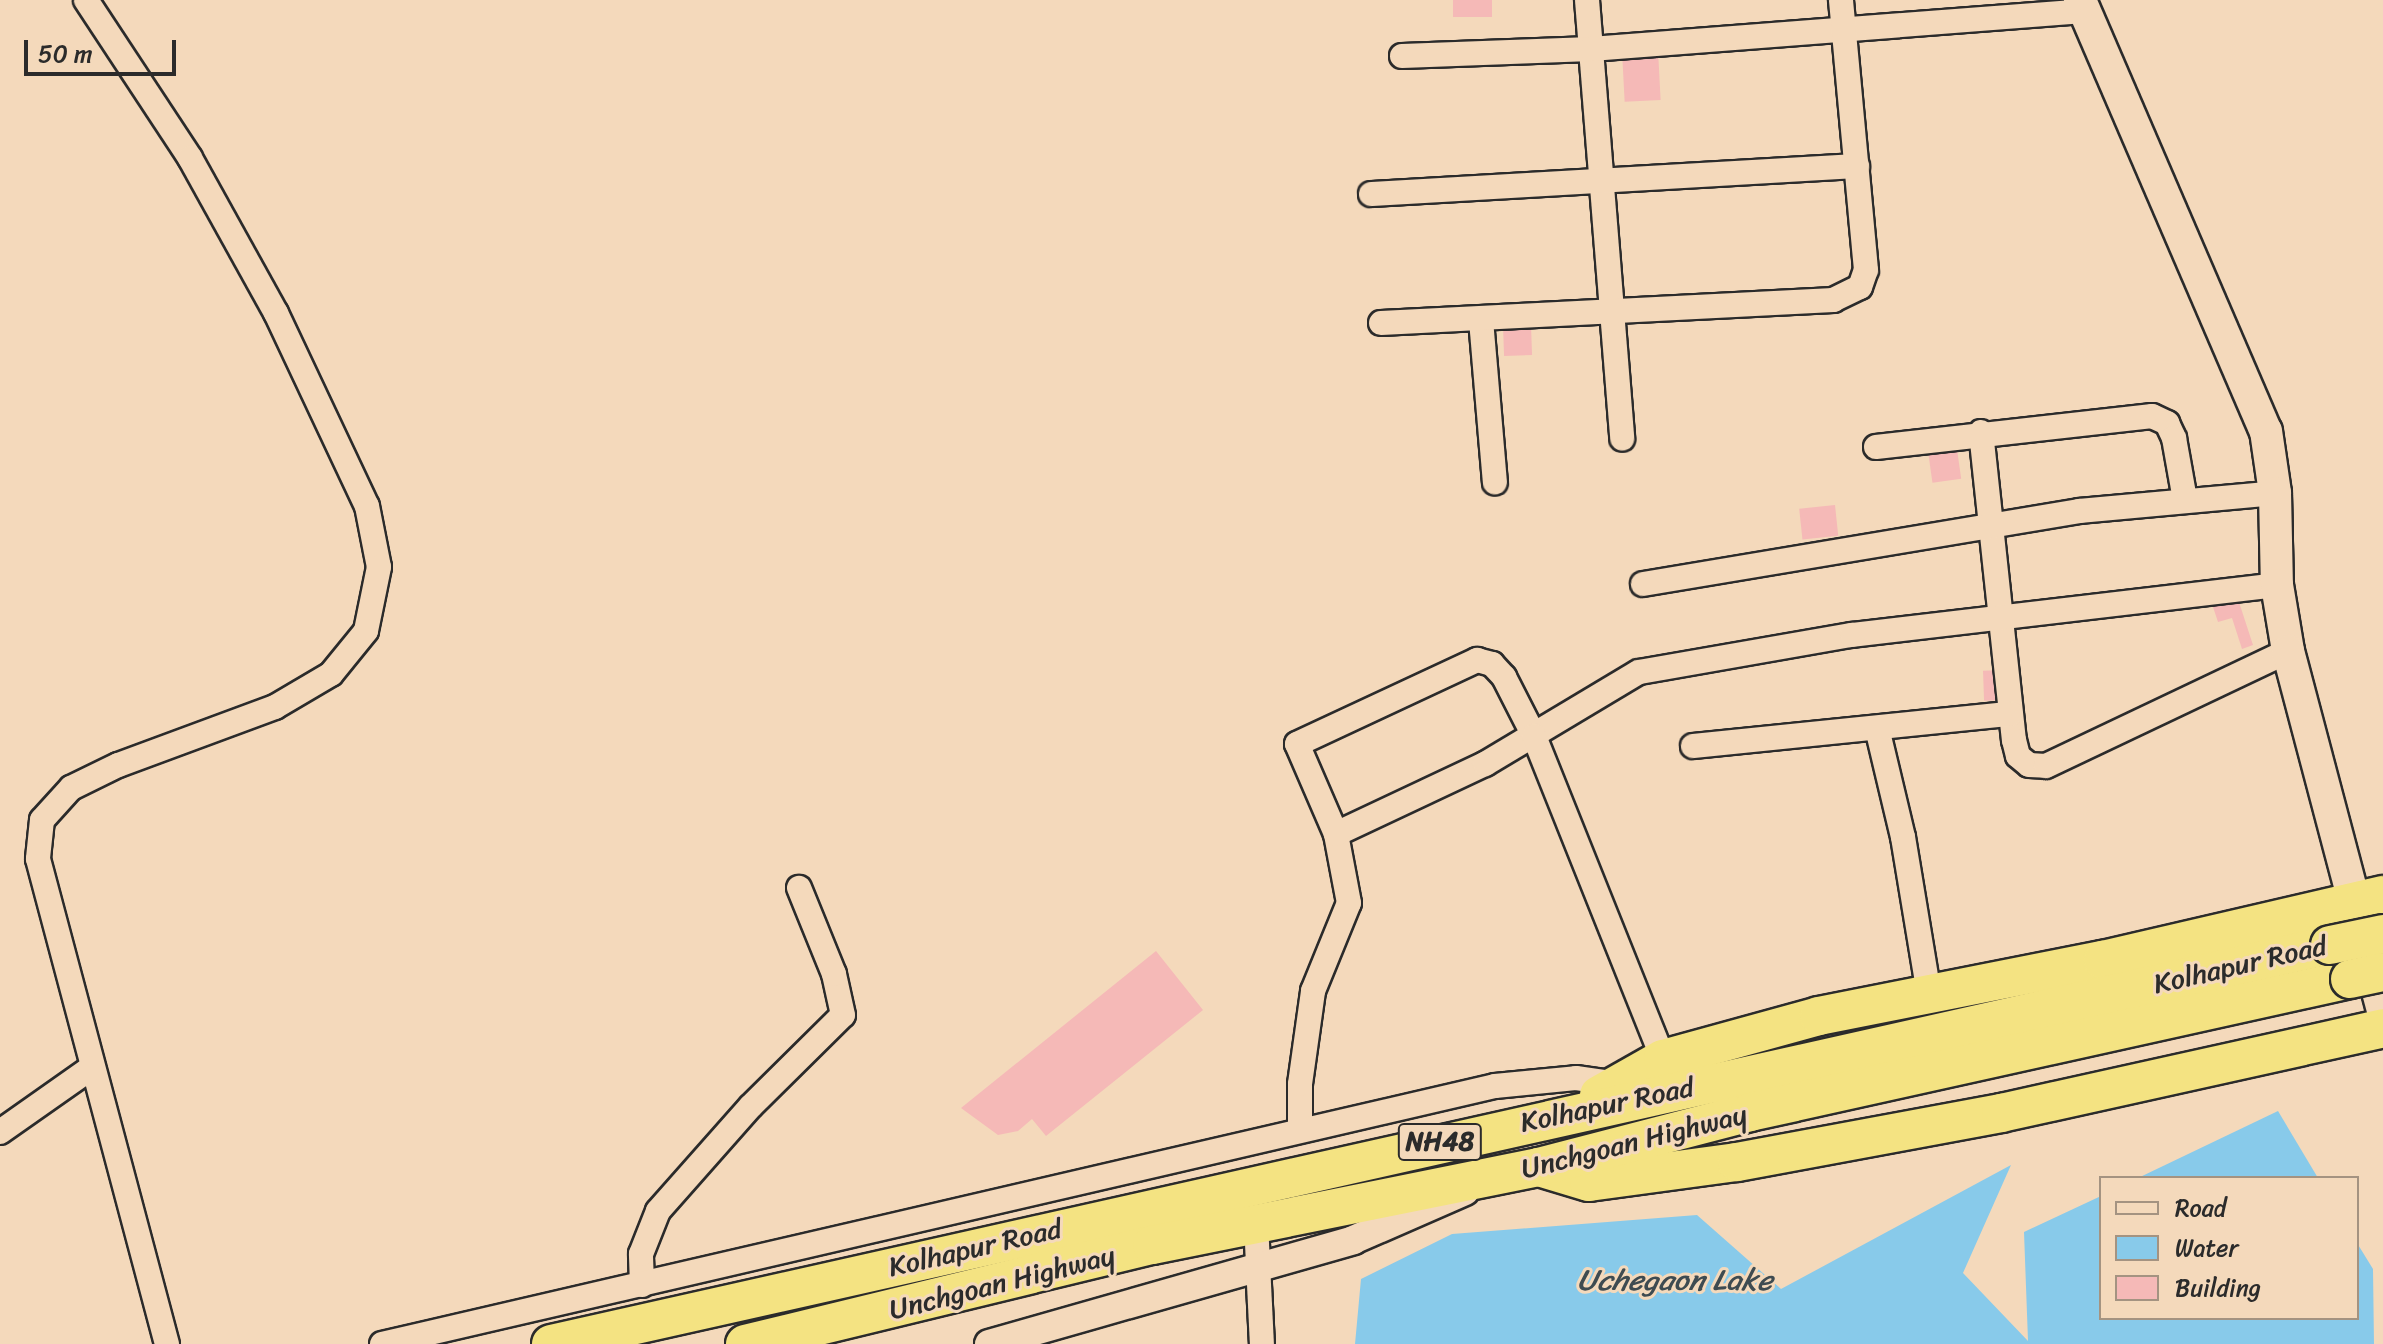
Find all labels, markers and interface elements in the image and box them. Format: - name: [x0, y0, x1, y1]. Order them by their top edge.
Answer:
- scale bar: [28, 24, 180, 74]
- text: 50 m: [38, 33, 93, 75]
- street label: Kolhapur Road: [2150, 929, 2330, 1001]
- street label: Kolhapur Road: [1517, 1070, 1697, 1140]
- street label: Unchgoan Highway: [1518, 1098, 1750, 1186]
- road number: NH48: [1396, 1120, 1484, 1164]
- legend: [2099, 1176, 2359, 1320]
- text: Road: [2175, 1187, 2226, 1229]
- street label: Kolhapur Road: [885, 1212, 1065, 1284]
- text: Water: [2175, 1227, 2238, 1269]
- street label: Unchgoan Highway: [886, 1239, 1118, 1327]
- water label: Uchegaon Lake: [1577, 1262, 1773, 1298]
- text: Building: [2175, 1267, 2261, 1309]

